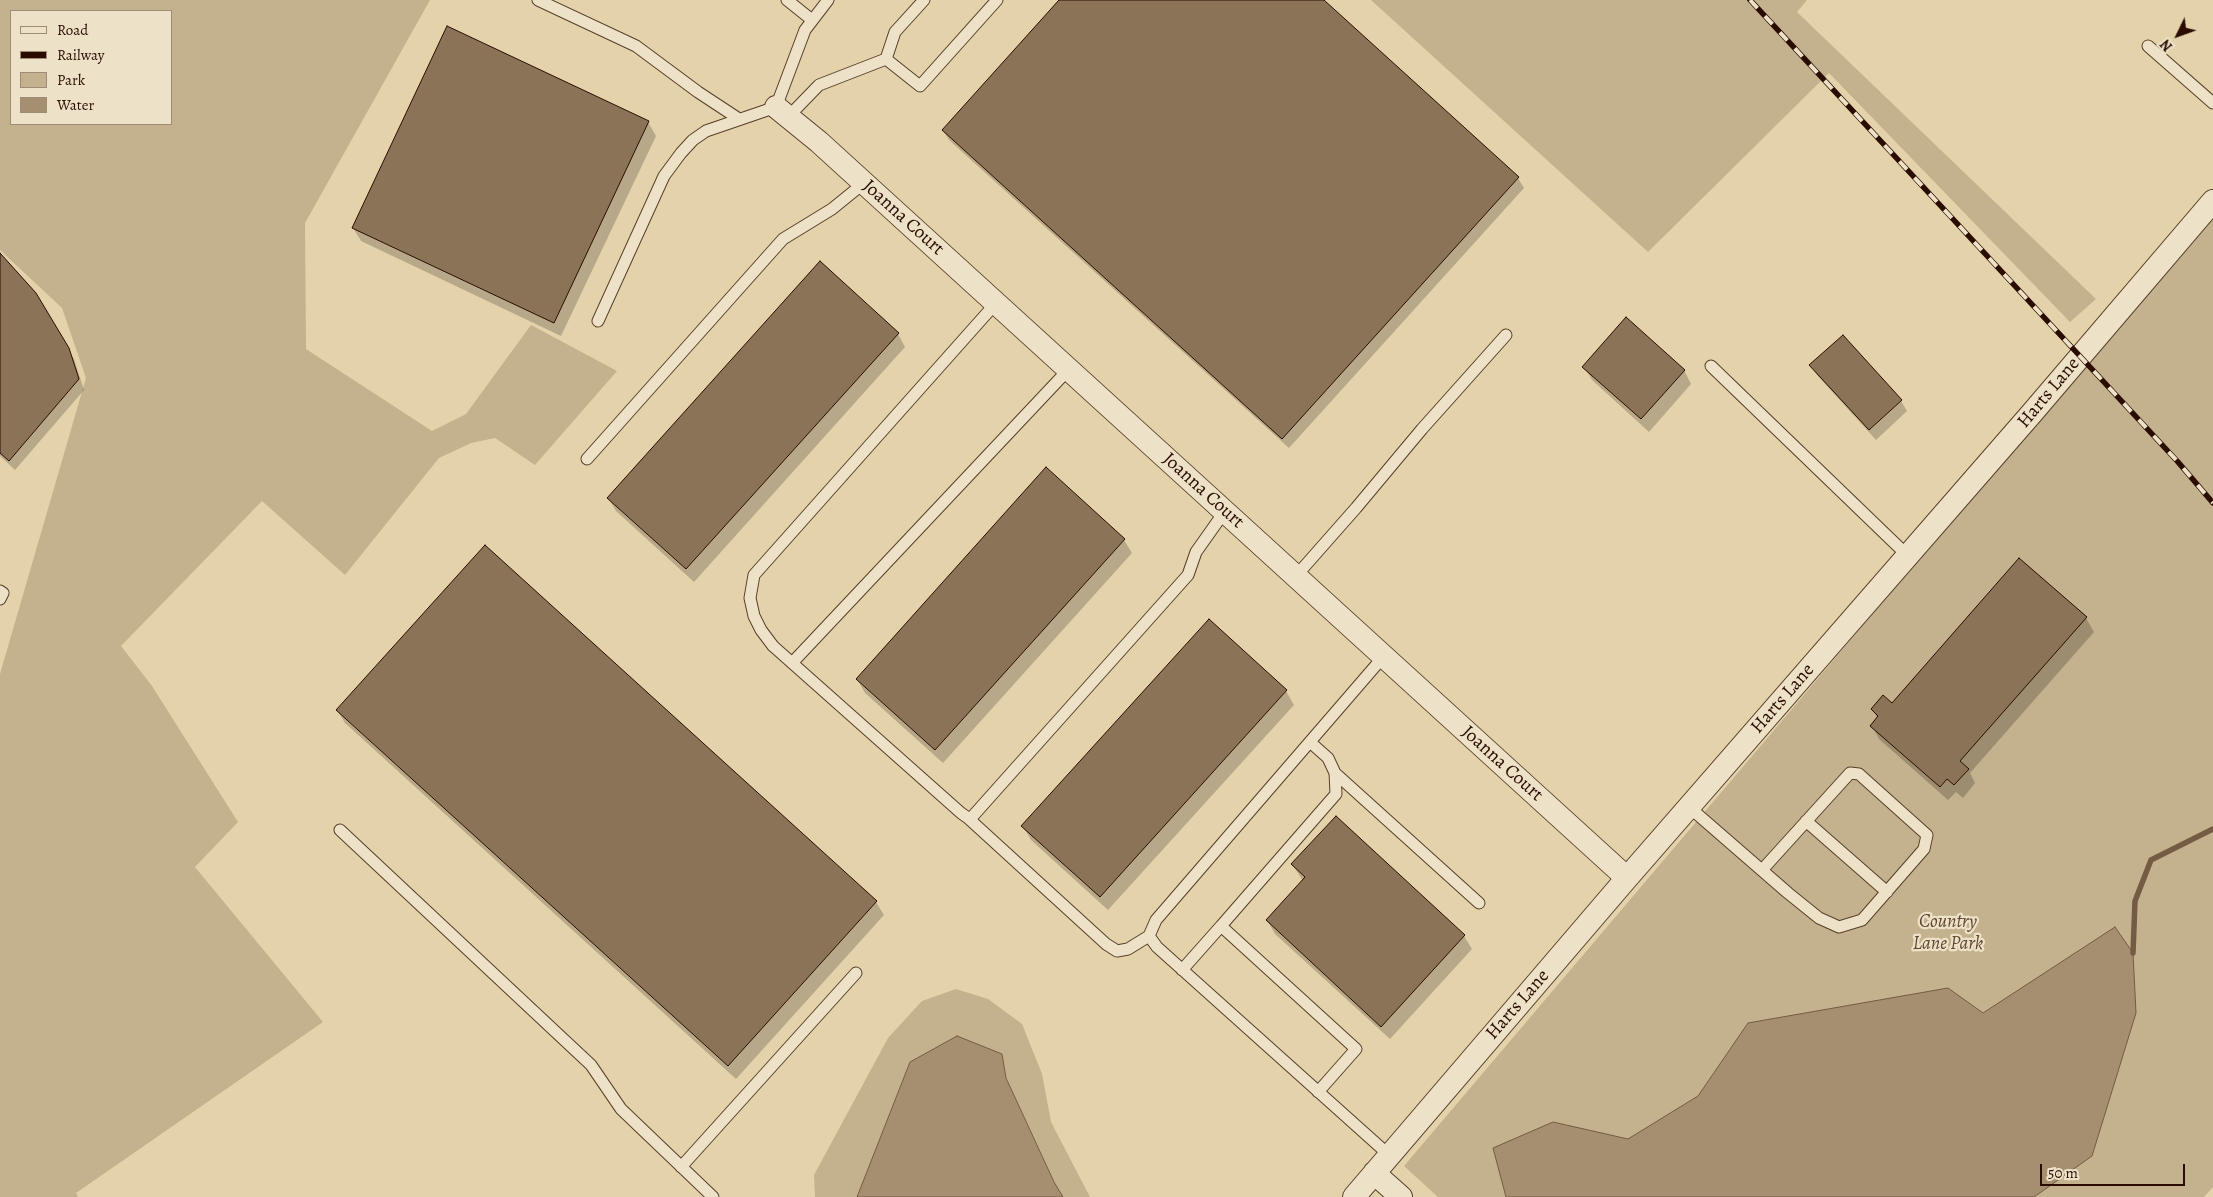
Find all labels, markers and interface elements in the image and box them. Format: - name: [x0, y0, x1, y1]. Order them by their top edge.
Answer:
- legend: [10, 10, 172, 125]
- north arrow: [2153, 10, 2203, 60]
- text: Road: [57, 20, 88, 40]
- text: N: [2156, 35, 2177, 56]
- text: Railway: [57, 45, 104, 65]
- text: Park: [57, 70, 85, 90]
- text: Water: [57, 95, 94, 115]
- street label: Joanna Court: [857, 175, 949, 261]
- street label: Harts Lane: [2013, 353, 2085, 433]
- street label: Joanna Court: [1157, 448, 1249, 534]
- street label: Harts Lane: [1746, 659, 1820, 739]
- street label: Joanna Court: [1456, 721, 1548, 807]
- park label: Country Lane Park: [1913, 911, 1983, 955]
- street label: Harts Lane: [1481, 965, 1555, 1045]
- scale bar: [2043, 1154, 2188, 1186]
- text: 50 m: [2048, 1163, 2078, 1183]

